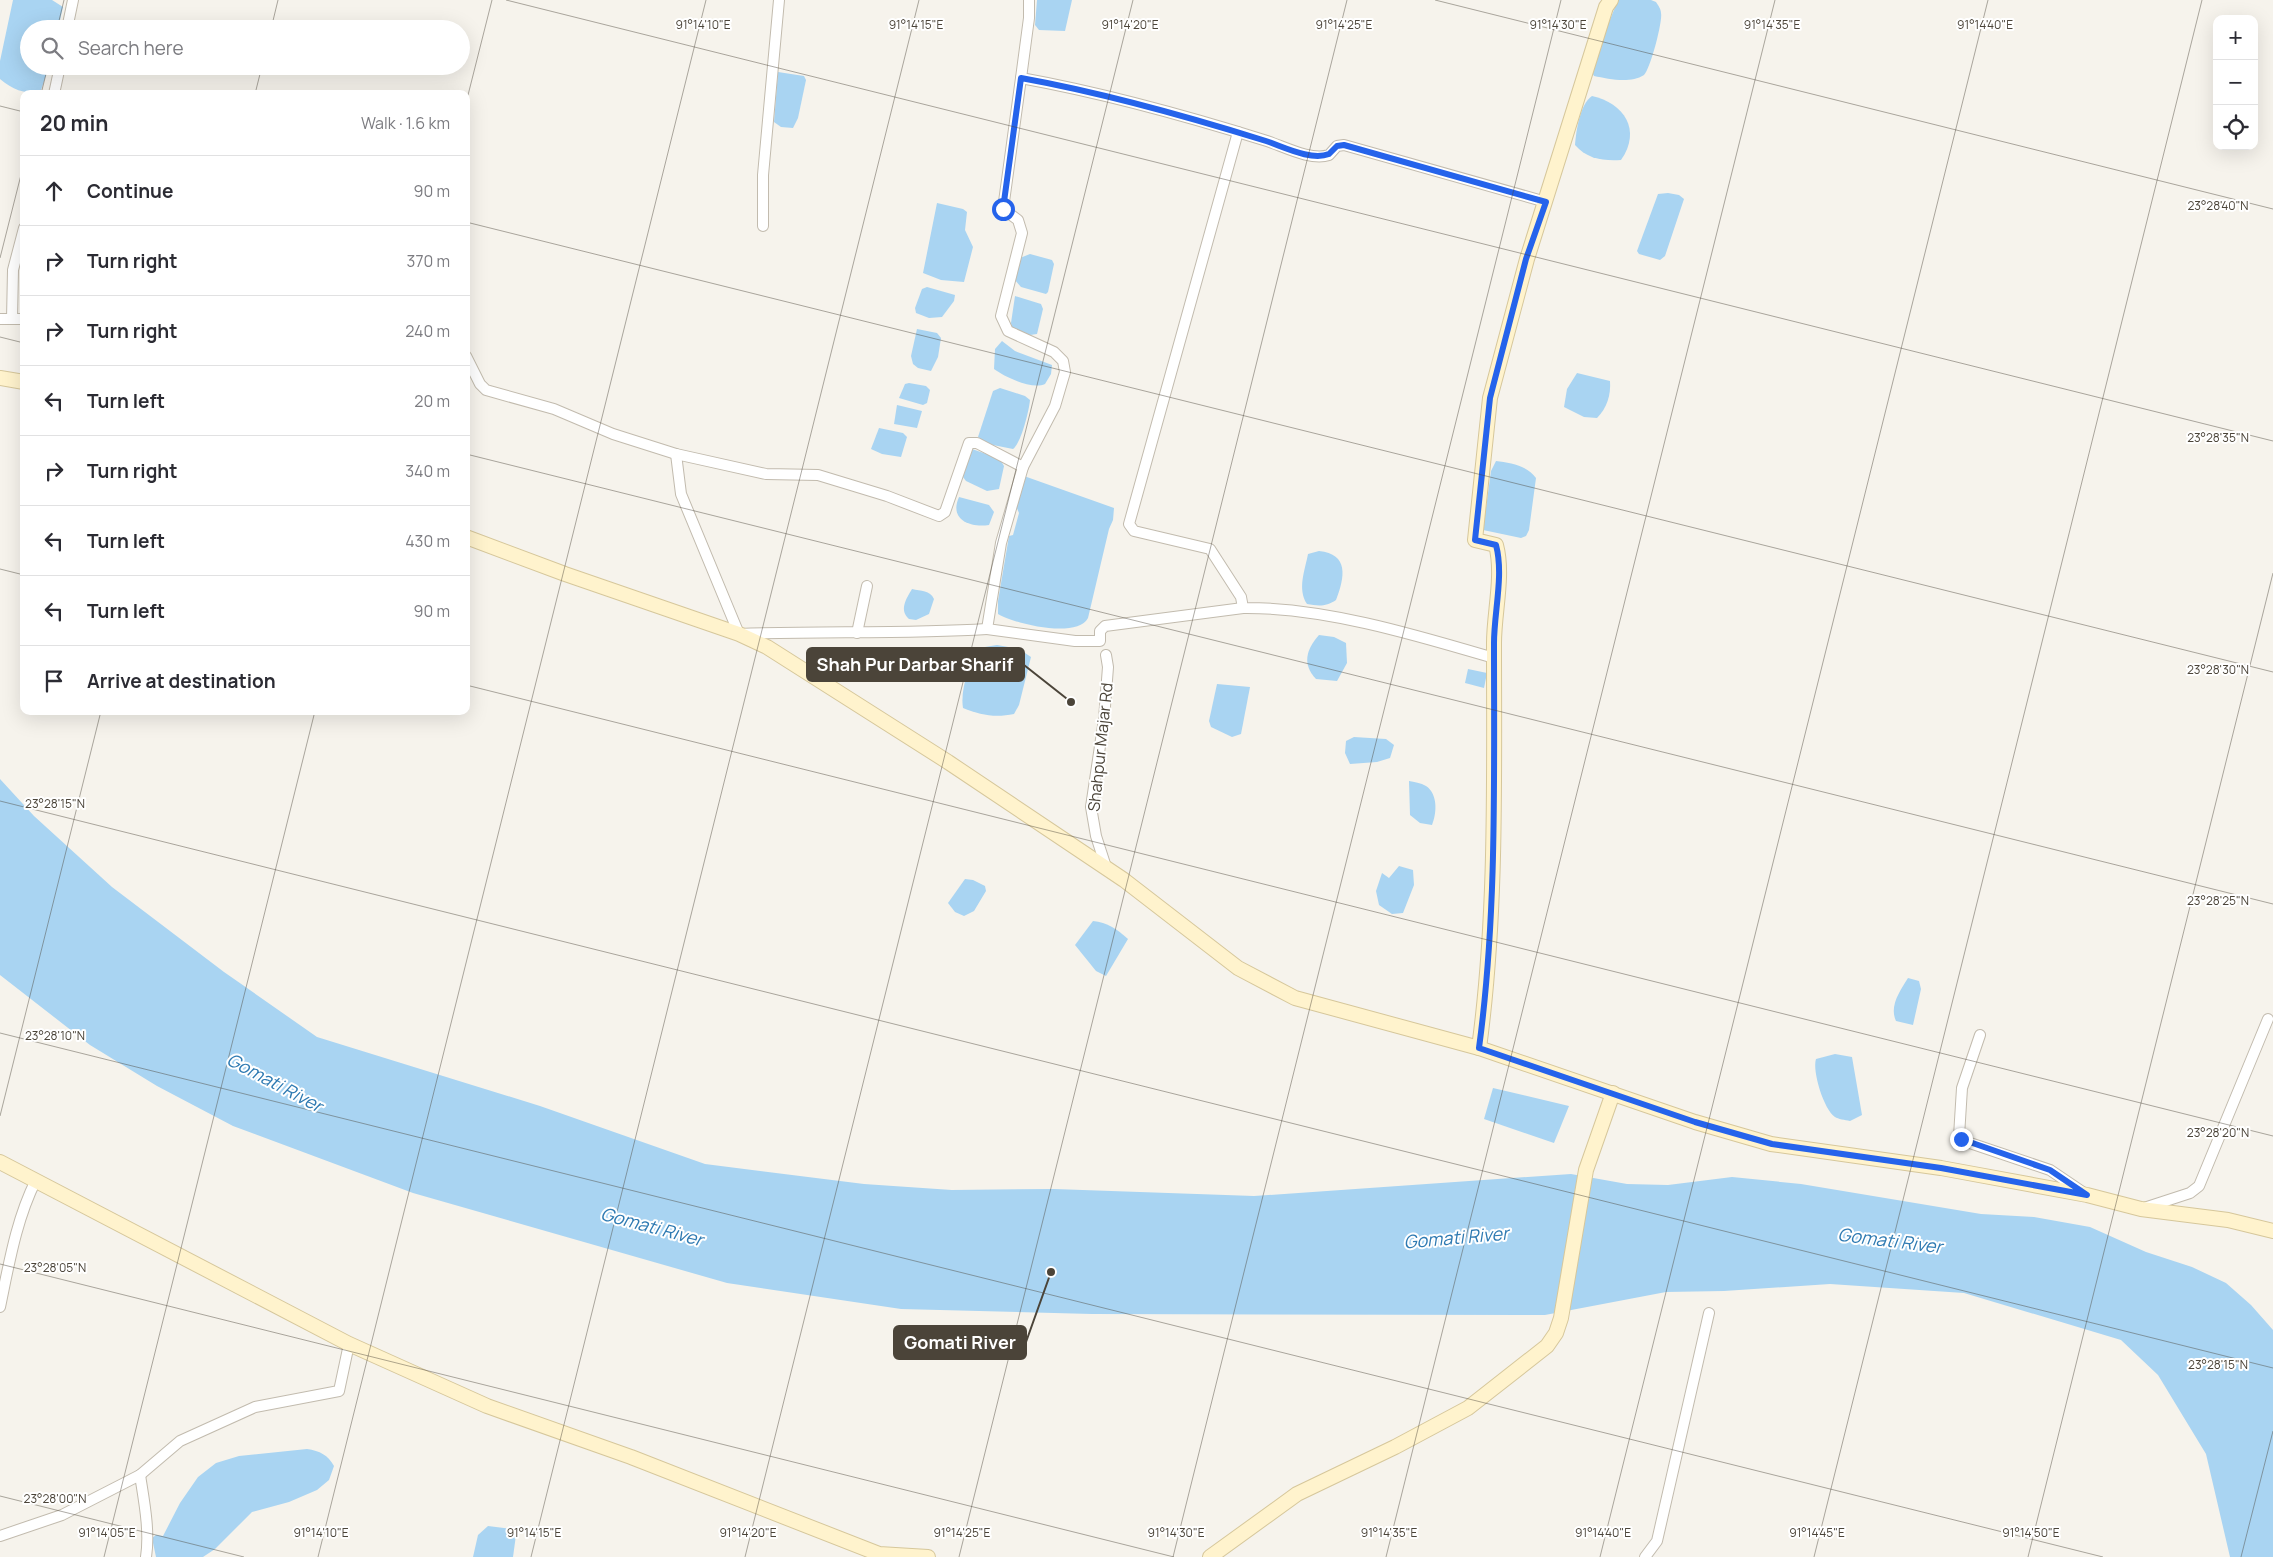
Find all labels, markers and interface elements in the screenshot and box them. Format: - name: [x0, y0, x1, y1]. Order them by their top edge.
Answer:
- map controls: [2213, 15, 2258, 150]
- button: +: [2213, 15, 2258, 60]
- text: 91°14'10"E: [675, 16, 731, 33]
- text: 91°14'15"E: [889, 16, 943, 33]
- text: 91°14'20"E: [1101, 16, 1159, 33]
- text: 91°14'25"E: [1316, 16, 1373, 33]
- text: 91°14'30"E: [1530, 16, 1587, 33]
- text: 91°14'35"E: [1744, 16, 1800, 33]
- text: 91°14'40"E: [1957, 16, 2013, 33]
- search box: [20, 20, 470, 75]
- icon: search: [38, 34, 66, 62]
- text: Search here: [78, 35, 184, 61]
- button: −: [2213, 60, 2258, 105]
- button: locate: [2213, 105, 2258, 150]
- text: 20 min: [40, 109, 108, 137]
- text: Walk · 1.6 km: [361, 112, 450, 134]
- icon: ahead: [40, 177, 68, 205]
- text: Continue: [87, 178, 173, 204]
- text: 90 m: [414, 180, 450, 202]
- text: 23°28'40"N: [2187, 197, 2249, 214]
- route start: [992, 198, 1015, 221]
- icon: right: [40, 247, 68, 275]
- text: Turn right: [87, 248, 177, 274]
- text: 370 m: [407, 250, 450, 272]
- icon: right: [40, 317, 68, 345]
- text: Turn right: [87, 318, 177, 344]
- text: 240 m: [405, 320, 450, 342]
- icon: left: [40, 387, 68, 415]
- text: Turn left: [87, 388, 165, 414]
- text: 20 m: [414, 390, 450, 412]
- text: 23°28'35"N: [2187, 429, 2249, 446]
- icon: right: [40, 457, 68, 485]
- text: Turn right: [87, 458, 177, 484]
- text: 340 m: [405, 460, 450, 482]
- icon: left: [40, 527, 68, 555]
- text: Turn left: [87, 528, 165, 554]
- text: 430 m: [405, 530, 450, 552]
- icon: left: [40, 597, 68, 625]
- text: Turn left: [87, 598, 165, 624]
- text: 90 m: [414, 600, 450, 622]
- callout: Shah Pur Darbar Sharif: [807, 648, 1024, 681]
- text: Shah Pur Darbar Sharif: [817, 652, 1014, 676]
- text: 23°28'30"N: [2187, 661, 2249, 678]
- icon: arrive: [40, 667, 68, 695]
- text: Arrive at destination: [87, 668, 276, 694]
- street label: Shahpur Majar Rd: [1082, 681, 1118, 813]
- text: 23°28'15"N: [25, 795, 85, 812]
- text: 23°28'25"N: [2187, 892, 2249, 909]
- text: 23°28'10"N: [25, 1027, 85, 1044]
- water label: Gomati River: [223, 1047, 329, 1118]
- text: 23°28'20"N: [2187, 1124, 2249, 1141]
- route end: [1950, 1128, 1973, 1151]
- water label: Gomati River: [598, 1201, 708, 1252]
- water label: Gomati River: [1403, 1220, 1512, 1254]
- water label: Gomati River: [1836, 1222, 1946, 1259]
- text: 23°28'05"N: [24, 1259, 86, 1276]
- callout: Gomati River: [894, 1326, 1026, 1359]
- text: Gomati River: [904, 1330, 1016, 1354]
- text: 23°28'15"N: [2188, 1356, 2248, 1373]
- text: 23°28'00"N: [24, 1490, 86, 1507]
- text: 91°14'05"E: [78, 1524, 136, 1541]
- text: 91°14'10"E: [293, 1524, 349, 1541]
- text: 91°14'15"E: [507, 1524, 561, 1541]
- text: 91°14'20"E: [719, 1524, 777, 1541]
- text: 91°14'25"E: [934, 1524, 991, 1541]
- text: 91°14'30"E: [1148, 1524, 1205, 1541]
- text: 91°14'35"E: [1361, 1524, 1417, 1541]
- text: 91°14'40"E: [1575, 1524, 1631, 1541]
- text: 91°14'45"E: [1789, 1524, 1845, 1541]
- text: 91°14'50"E: [2002, 1524, 2060, 1541]

